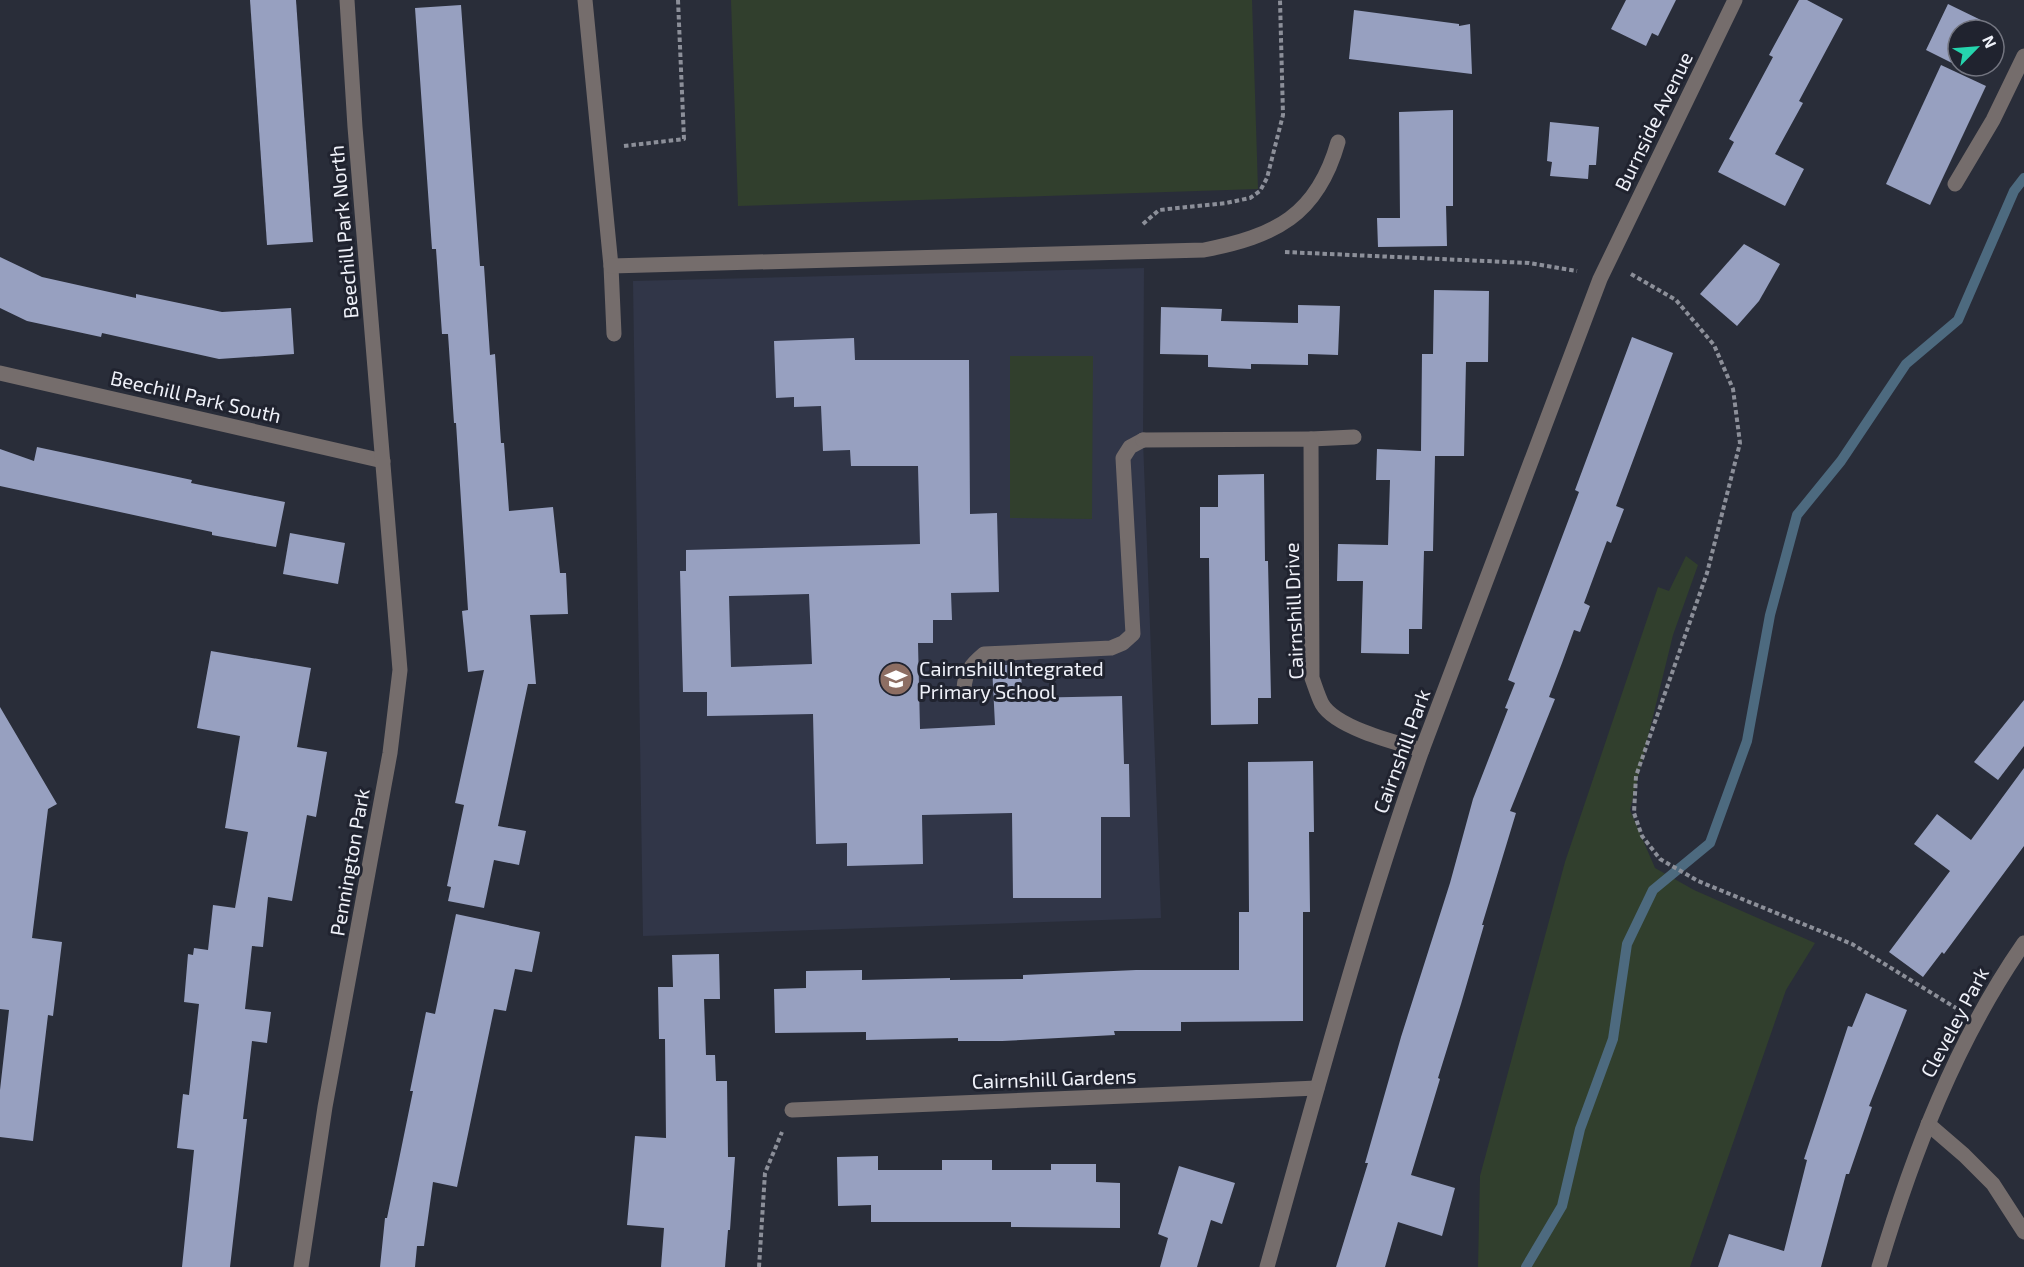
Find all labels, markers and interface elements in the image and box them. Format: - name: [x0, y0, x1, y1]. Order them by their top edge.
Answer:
- north arrow: [1946, 18, 2006, 78]
- text: N: [1979, 32, 2001, 51]
- street label: Burnside Avenue: [1609, 48, 1697, 194]
- street label: Beechill Park North: [323, 144, 363, 320]
- street label: Beechill Park South: [108, 365, 284, 427]
- street label: Cairnshill Drive: [1279, 542, 1307, 680]
- place label: Cairnshill Integrated Primary School: [919, 656, 1104, 703]
- school or university icon: Cairnshill Integrated Primary School: [878, 661, 914, 697]
- street label: Cairnshill Park: [1367, 686, 1435, 816]
- street label: Pennington Park: [324, 786, 374, 938]
- street label: Cleveley Park: [1915, 963, 1993, 1081]
- street label: Cairnshill Gardens: [971, 1063, 1137, 1093]

